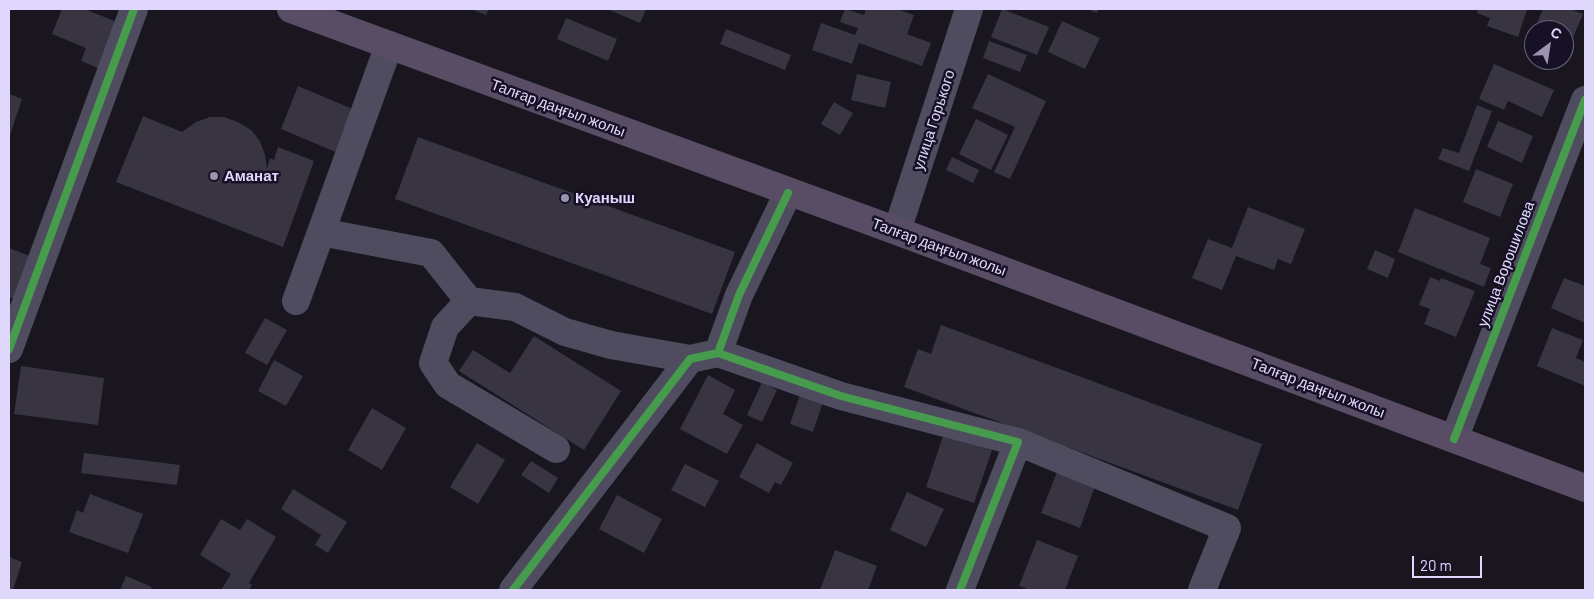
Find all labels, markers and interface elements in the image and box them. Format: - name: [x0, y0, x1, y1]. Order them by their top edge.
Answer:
- north arrow: [1524, 20, 1574, 70]
- text: С: [1548, 23, 1565, 42]
- street label: улица Горького: [909, 68, 959, 172]
- street label: Талғар даңғыл жолы: [488, 75, 628, 141]
- place label: Аманат: [224, 167, 279, 185]
- marker: Аманат: [208, 170, 220, 182]
- place label: Куаныш: [575, 189, 635, 207]
- marker: Куаныш: [559, 192, 571, 204]
- street label: улица Ворошилова: [1474, 199, 1538, 329]
- street label: Талғар даңғыл жолы: [869, 214, 1009, 280]
- street label: Талғар даңғыл жолы: [1249, 354, 1387, 422]
- scale bar: [1414, 546, 1484, 578]
- text: 20 m: [1420, 556, 1452, 574]

